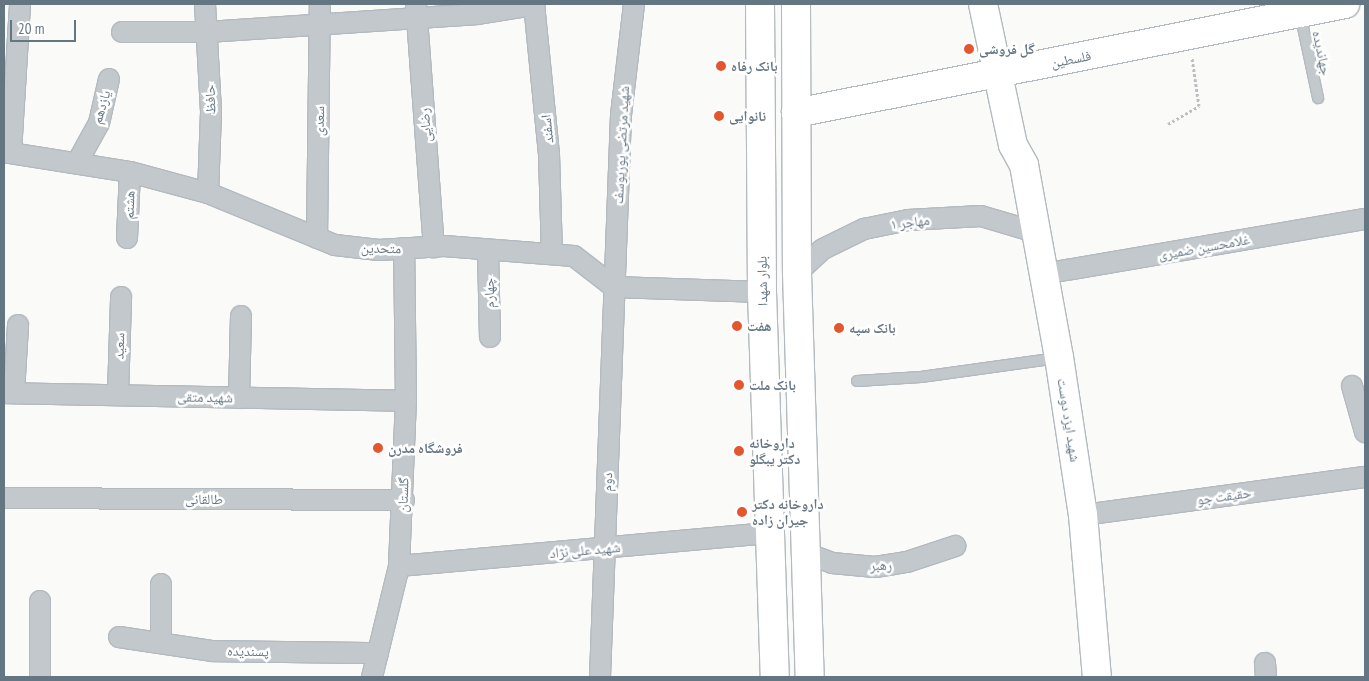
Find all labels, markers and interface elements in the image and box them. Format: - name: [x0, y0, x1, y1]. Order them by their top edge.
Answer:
- scale bar: [12, 10, 79, 42]
- text: 20 m: [18, 19, 44, 38]
- street label: جهاندیده: [1309, 29, 1335, 77]
- place label: گل فروشی: [979, 41, 1035, 57]
- marker: گل فروشی: [963, 43, 975, 55]
- street label: فلسطین: [1049, 47, 1093, 71]
- place label: بانک رفاه: [731, 58, 778, 74]
- marker: بانک رفاه: [715, 60, 727, 72]
- street label: حافظ: [201, 84, 219, 114]
- street label: شهید مرتضی پوریوسف: [610, 86, 632, 204]
- street label: یازدهم: [88, 88, 114, 126]
- street label: سعدی: [310, 106, 328, 136]
- street label: رضایی: [415, 107, 435, 143]
- place label: نانوایی: [729, 108, 766, 124]
- marker: نانوایی: [713, 110, 725, 122]
- street label: اسفند: [537, 114, 557, 144]
- street label: هشتم: [120, 190, 138, 220]
- street label: مهاجر ۱: [890, 211, 930, 233]
- street label: غلامحسین ضمیری: [1157, 231, 1251, 263]
- street label: متحدین: [361, 239, 401, 257]
- street label: بلوار شهدا: [753, 256, 771, 306]
- street label: چهارم: [480, 278, 498, 308]
- place label: هفت: [747, 318, 771, 334]
- marker: هفت: [731, 320, 743, 332]
- place label: بانک سپه: [849, 320, 896, 336]
- marker: بانک سپه: [833, 322, 845, 334]
- street label: سعید: [110, 332, 128, 360]
- place label: بانک ملت: [749, 377, 796, 393]
- street label: شهید ایزد دوست: [1054, 377, 1084, 463]
- marker: بانک ملت: [733, 379, 745, 391]
- street label: شهید متقی: [177, 388, 233, 406]
- place label: داروخانه دکتر یبگلو: [749, 435, 800, 468]
- place label: فروشگاه مدرن: [388, 440, 463, 456]
- marker: فروشگاه مدرن: [372, 442, 384, 454]
- marker: داروخانه دکتر یبگلو: [733, 445, 745, 457]
- street label: دوم: [598, 472, 616, 492]
- street label: گلستان: [394, 477, 412, 513]
- street label: حقیقت جو: [1196, 484, 1252, 508]
- street label: طالقانی: [185, 491, 223, 507]
- place label: داروخانه دکتر جیران زاده: [752, 496, 824, 528]
- marker: داروخانه دکتر جیران زاده: [736, 506, 748, 518]
- street label: شهید علی نژاد: [549, 539, 621, 561]
- street label: رهبر: [869, 556, 893, 574]
- street label: پسندیده: [227, 642, 269, 660]

